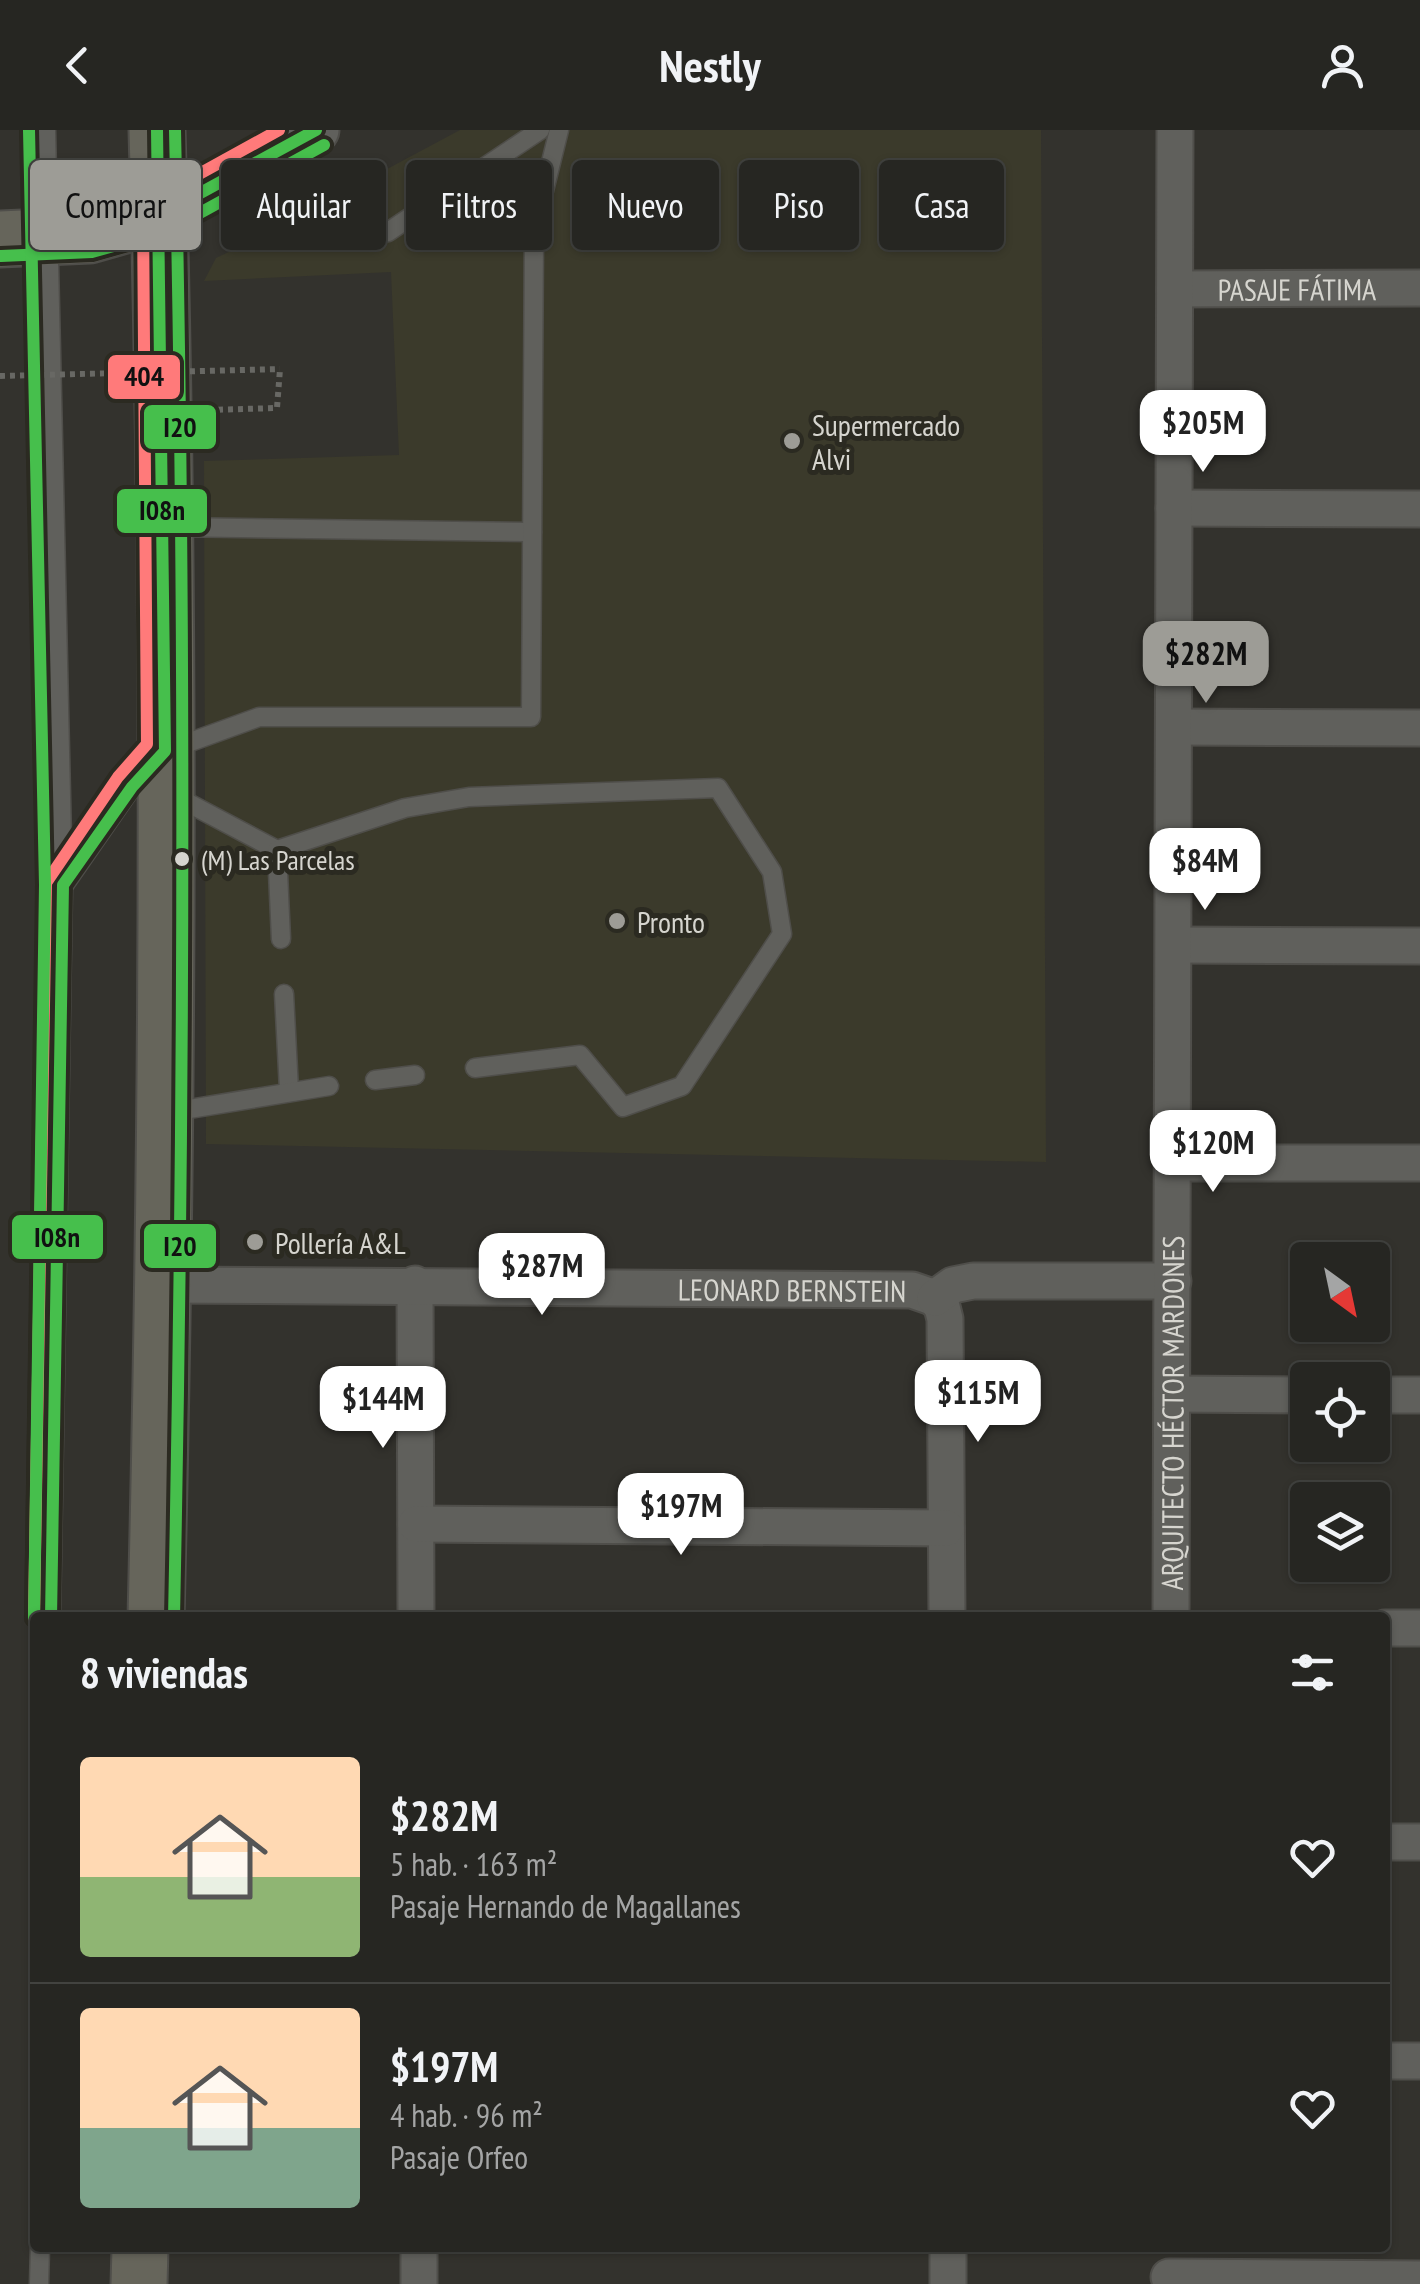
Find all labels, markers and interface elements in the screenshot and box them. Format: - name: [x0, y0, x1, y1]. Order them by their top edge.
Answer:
- text: Nestly: [659, 36, 761, 94]
- icon: back: [50, 38, 105, 93]
- icon: person: [1315, 38, 1370, 93]
- chip: Comprar: [30, 160, 201, 250]
- chip: Alquilar: [221, 160, 386, 250]
- chip: Filtros: [406, 160, 552, 250]
- chip: Nuevo: [572, 160, 719, 250]
- chip: Piso: [739, 160, 859, 250]
- chip: Casa: [879, 160, 1004, 250]
- street label: PASAJE FÁTIMA: [1218, 269, 1377, 308]
- line badge: 404: [106, 353, 182, 401]
- text: 404: [124, 357, 165, 394]
- pin: $205M: [1133, 390, 1273, 475]
- text: $205M: [1162, 401, 1244, 443]
- line badge: I20: [142, 403, 218, 451]
- place label: Supermercado Alvi: [812, 405, 960, 478]
- text: I20: [163, 408, 197, 445]
- marker: Supermercado Alvi: [781, 430, 803, 452]
- line badge: I08n: [115, 487, 209, 535]
- text: I08n: [139, 491, 185, 528]
- pin: $282M: [1136, 621, 1276, 706]
- text: $282M: [1165, 632, 1247, 674]
- pin: $84M: [1146, 828, 1264, 913]
- text: $84M: [1171, 839, 1239, 881]
- place label: (M) Las Parcelas: [201, 841, 355, 878]
- marker: (M) Las Parcelas: [172, 849, 192, 869]
- place label: Pronto: [637, 902, 705, 941]
- marker: Pronto: [606, 910, 628, 932]
- pin: $120M: [1143, 1110, 1283, 1195]
- text: $120M: [1172, 1121, 1254, 1163]
- line badge: I08n: [10, 1213, 105, 1261]
- text: I08n: [34, 1218, 80, 1255]
- line badge: I20: [142, 1222, 218, 1270]
- place label: Pollería A&L: [275, 1223, 406, 1262]
- text: I20: [163, 1227, 197, 1264]
- marker: Pollería A&L: [244, 1231, 266, 1253]
- pin: $287M: [472, 1233, 612, 1318]
- street label: ARQUITECTO HÉCTOR MARDONES: [1152, 1236, 1192, 1590]
- north arrow: [1290, 1242, 1390, 1342]
- map controls: [1290, 1242, 1390, 1582]
- text: $287M: [501, 1244, 583, 1286]
- street label: LEONARD BERNSTEIN: [678, 1269, 906, 1309]
- pin: $115M: [908, 1360, 1048, 1445]
- button: locate: [1290, 1362, 1390, 1462]
- pin: $144M: [313, 1366, 453, 1451]
- text: $115M: [937, 1371, 1019, 1413]
- text: $144M: [342, 1377, 424, 1419]
- pin: $197M: [611, 1473, 751, 1558]
- button: layers: [1290, 1482, 1390, 1582]
- text: $197M: [640, 1484, 722, 1526]
- text: 8 viviendas: [80, 1645, 248, 1700]
- icon: filters: [1285, 1645, 1340, 1700]
- text: $282M: [390, 1788, 498, 1843]
- icon: home: [160, 1797, 280, 1917]
- icon: heart: [1285, 1830, 1340, 1885]
- text: 5 hab. · 163 m²: [390, 1843, 557, 1885]
- text: Pasaje Hernando de Magallanes: [390, 1885, 741, 1927]
- text: $197M: [390, 2039, 498, 2094]
- icon: home: [160, 2048, 280, 2168]
- icon: heart: [1285, 2081, 1340, 2136]
- text: 4 hab. · 96 m²: [390, 2094, 543, 2136]
- text: Pasaje Orfeo: [390, 2136, 528, 2178]

